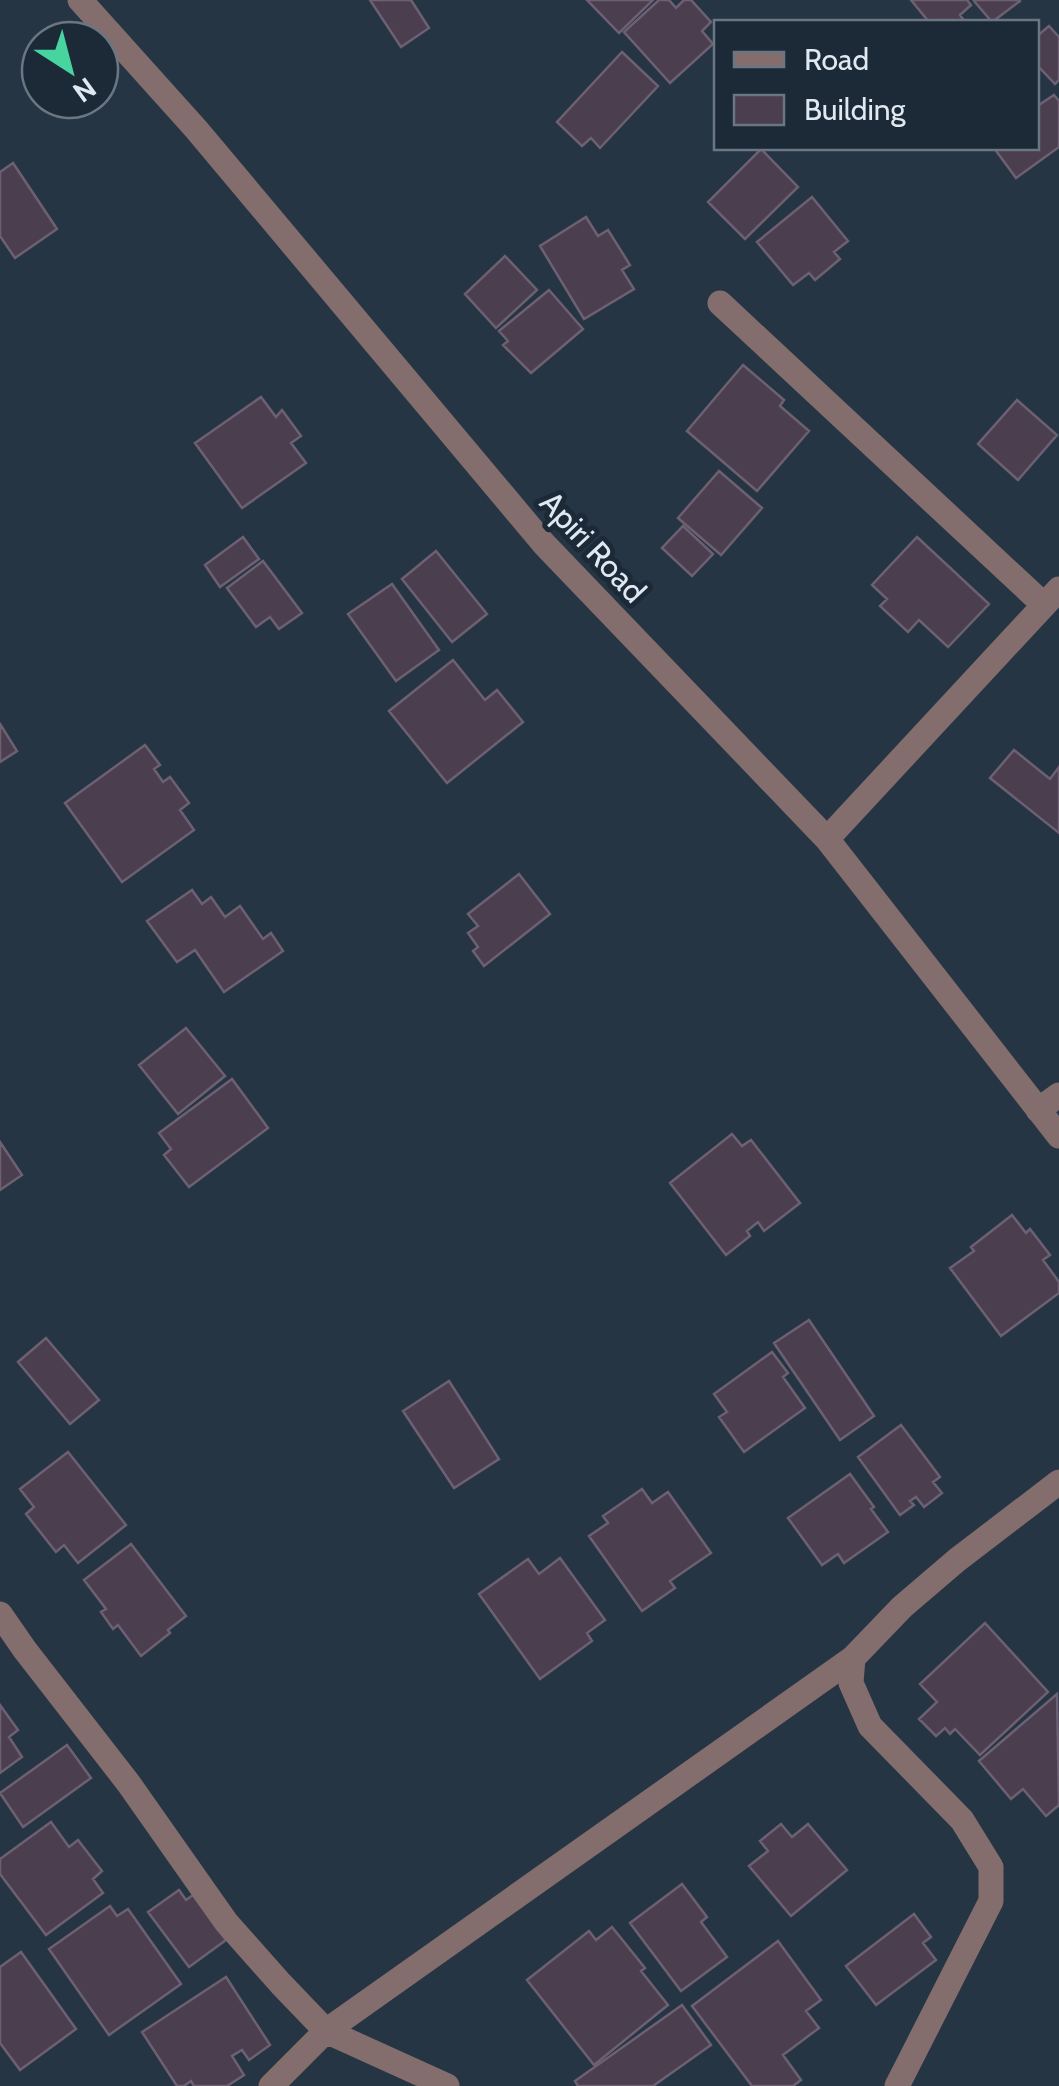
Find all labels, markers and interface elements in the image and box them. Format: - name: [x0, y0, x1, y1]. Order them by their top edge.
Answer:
- north arrow: [20, 20, 120, 120]
- legend: [714, 20, 1039, 150]
- text: Road: [804, 41, 869, 78]
- text: N: [67, 71, 103, 110]
- text: Building: [804, 91, 907, 128]
- street label: Apiri Road: [532, 483, 655, 610]

